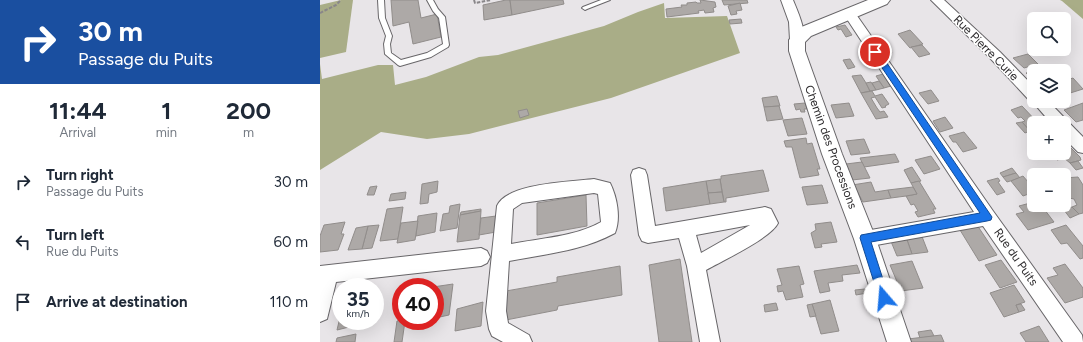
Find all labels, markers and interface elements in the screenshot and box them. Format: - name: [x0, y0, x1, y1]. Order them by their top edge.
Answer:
- map controls: [1027, 12, 1071, 212]
- button: search: [1027, 12, 1071, 56]
- street label: Rue Pierre Curie: [951, 13, 1022, 84]
- text: 30 m: [78, 14, 143, 48]
- icon: right: [12, 16, 64, 68]
- pin: [858, 35, 892, 69]
- icon: arrive: [864, 41, 886, 63]
- text: Passage du Puits: [78, 48, 213, 70]
- button: layers: [1027, 64, 1071, 108]
- street label: Chemin des Processions: [802, 83, 860, 211]
- text: 11:44: [49, 96, 107, 125]
- text: 1: [161, 96, 171, 125]
- text: 200: [226, 96, 271, 125]
- button: +: [1027, 116, 1071, 160]
- text: Arrival: [60, 125, 96, 140]
- text: min: [156, 125, 177, 140]
- text: m: [243, 125, 254, 140]
- text: Turn right: [46, 166, 114, 184]
- button: −: [1027, 168, 1071, 212]
- icon: right: [12, 171, 34, 193]
- text: 30 m: [274, 173, 308, 191]
- text: Passage du Puits: [46, 184, 144, 199]
- text: Turn left: [46, 226, 104, 244]
- street label: Rue du Puits: [991, 226, 1041, 289]
- icon: left: [12, 231, 34, 253]
- text: 60 m: [273, 233, 308, 251]
- text: Rue du Puits: [46, 244, 119, 259]
- position arrow: [863, 277, 905, 319]
- speed limit sign: 40: [392, 278, 444, 330]
- text: 35: [347, 287, 369, 311]
- icon: arrive: [12, 291, 34, 313]
- text: Arrive at destination: [46, 293, 187, 311]
- text: 110 m: [270, 293, 308, 311]
- text: km/h: [347, 307, 369, 320]

